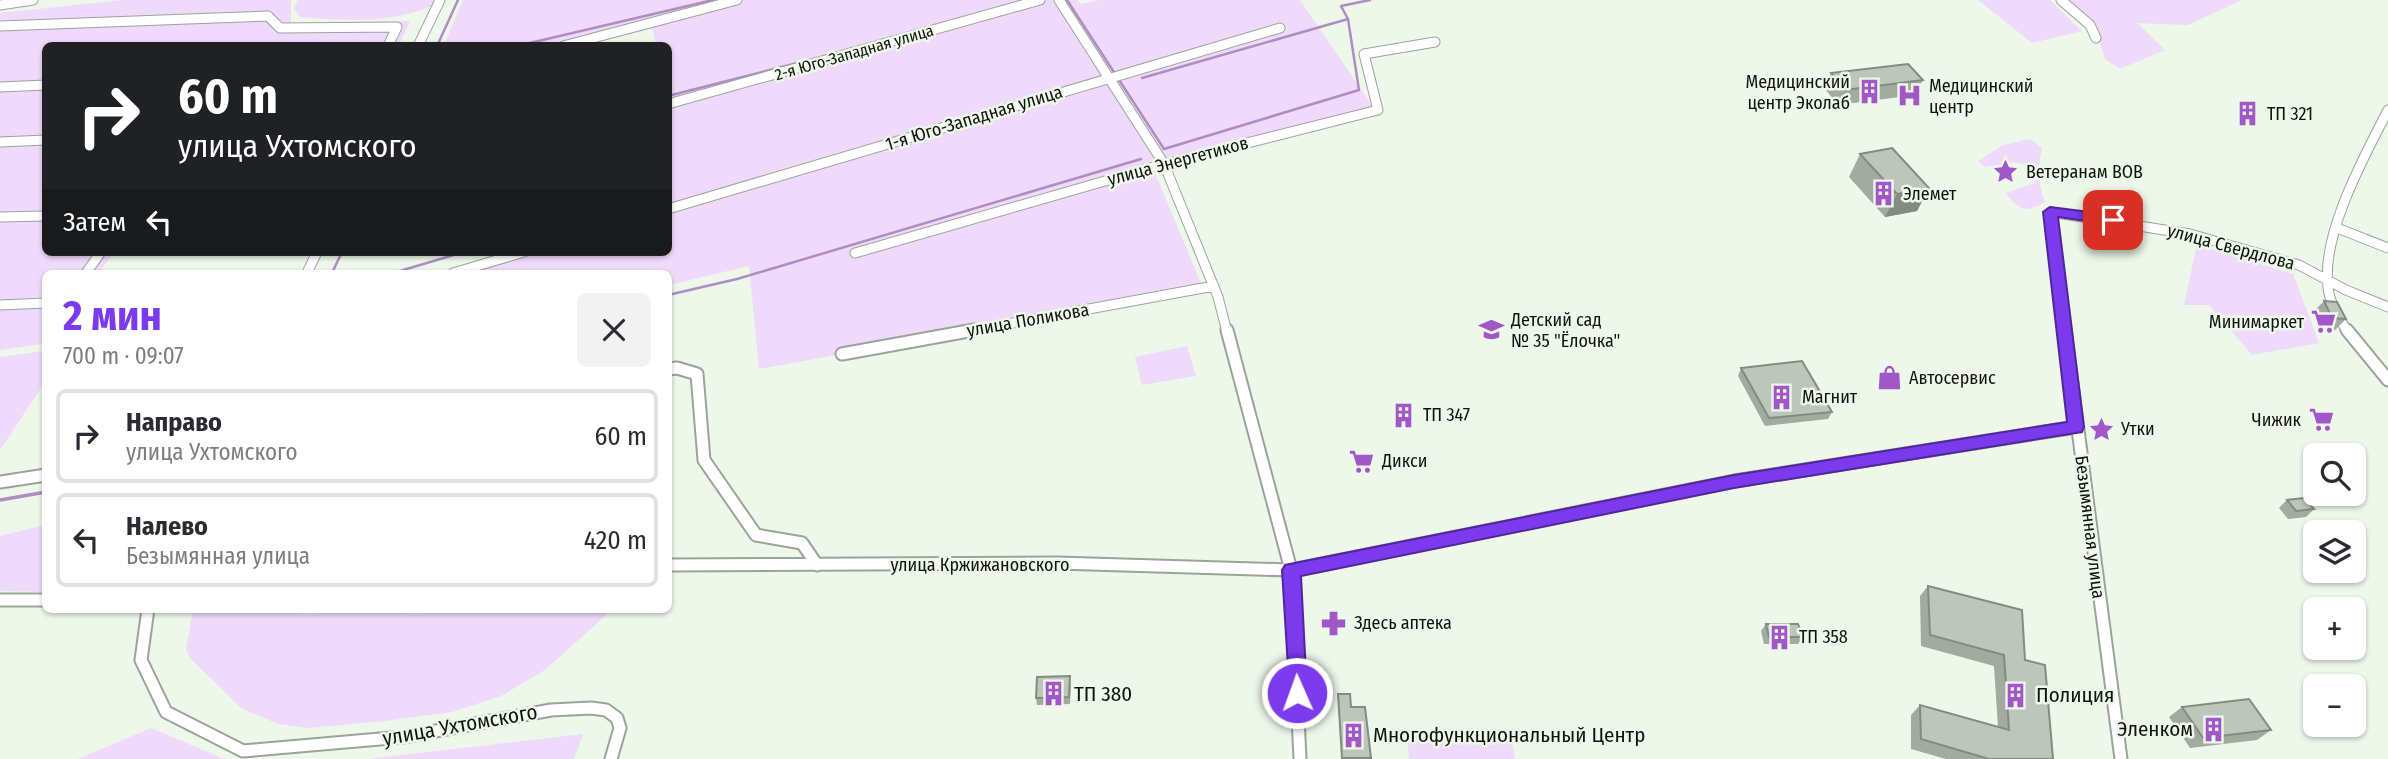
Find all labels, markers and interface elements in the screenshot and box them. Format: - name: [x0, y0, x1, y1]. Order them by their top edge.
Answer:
- street label: 2-я Юго-Западная улица: [773, 21, 936, 84]
- text: 60 m: [178, 67, 278, 126]
- icon: right: [63, 70, 154, 161]
- place label: Медицинский центр Эколаб: [1745, 71, 1850, 114]
- place label: Медицинский центр: [1929, 75, 2034, 118]
- building icon: Медицинский центр Эколаб: [1856, 78, 1884, 106]
- street label: 1-я Юго-Западная улица: [883, 81, 1065, 155]
- hospital icon: Медицинский центр: [1895, 82, 1923, 110]
- building icon: ТП 321: [2233, 100, 2261, 128]
- place label: ТП 321: [2267, 103, 2313, 125]
- text: улица Ухтомского: [178, 127, 417, 165]
- street label: улица Энергетиков: [1105, 132, 1251, 190]
- place icon: Ветеранам ВОВ: [1992, 158, 2020, 186]
- place label: Ветеранам ВОВ: [2026, 161, 2143, 183]
- building icon: Элемет: [1869, 180, 1897, 208]
- place label: Элемет: [1903, 183, 1957, 205]
- pin: [2083, 190, 2143, 250]
- icon: arrive: [2094, 201, 2132, 239]
- icon: left: [140, 203, 178, 241]
- text: Затем: [63, 207, 126, 238]
- street label: улица Свердлова: [2165, 219, 2297, 275]
- text: 2 мин: [63, 291, 162, 341]
- button: close: [577, 293, 651, 367]
- street label: улица Поликова: [965, 298, 1091, 342]
- supermarket icon: Минимаркет: [2310, 308, 2338, 336]
- place label: Детский сад № 35 "Ёлочка": [1510, 309, 1620, 352]
- place label: Минимаркет: [2209, 311, 2305, 333]
- school or university icon: Детский сад № 35 "Ёлочка": [1477, 316, 1505, 344]
- text: 700 m · 09:07: [63, 342, 184, 370]
- shop icon: Автосервис: [1875, 364, 1903, 392]
- place label: Автосервис: [1909, 367, 1996, 389]
- building icon: Магнит: [1768, 383, 1796, 411]
- place label: Магнит: [1802, 386, 1858, 408]
- building icon: ТП 347: [1389, 401, 1417, 429]
- place label: ТП 347: [1423, 404, 1470, 426]
- supermarket icon: Чижик: [2307, 406, 2335, 434]
- text: Направо: [126, 407, 222, 438]
- place label: Чижик: [2252, 409, 2302, 431]
- place icon: Утки: [2087, 415, 2115, 443]
- icon: right: [67, 417, 105, 455]
- place label: Утки: [2120, 418, 2155, 440]
- text: 60 m: [594, 421, 647, 452]
- text: улица Ухтомского: [126, 438, 298, 466]
- map controls: [2303, 443, 2366, 737]
- button: search: [2303, 443, 2366, 506]
- supermarket icon: Дикси: [1348, 447, 1376, 475]
- place label: Дикси: [1381, 450, 1427, 472]
- street label: Безымянная улица: [2070, 454, 2110, 600]
- text: Налево: [126, 511, 208, 542]
- button: layers: [2303, 520, 2366, 583]
- icon: left: [67, 521, 105, 559]
- text: 420 m: [584, 525, 647, 556]
- text: Безымянная улица: [126, 542, 310, 570]
- street label: улица Кржижановского: [890, 554, 1070, 576]
- button: +: [2303, 597, 2366, 660]
- pharmacy icon: Здесь аптека: [1320, 609, 1348, 637]
- place label: Здесь аптека: [1354, 612, 1452, 634]
- building icon: ТП 358: [1765, 623, 1793, 651]
- place label: ТП 358: [1799, 626, 1848, 648]
- position arrow: [1260, 656, 1334, 730]
- button: −: [2303, 674, 2366, 737]
- building icon: ТП 380: [1040, 680, 1068, 708]
- place label: ТП 380: [1074, 681, 1132, 707]
- building icon: Полиция: [2002, 681, 2030, 709]
- place label: Полиция: [2036, 682, 2114, 708]
- street label: улица Ухтомского: [381, 699, 539, 751]
- building icon: Эленком: [2199, 715, 2227, 743]
- place label: Эленком: [2117, 716, 2193, 742]
- building icon: Многофункциональный Центр: [1339, 721, 1367, 749]
- place label: Многофункциональный Центр: [1373, 722, 1645, 748]

